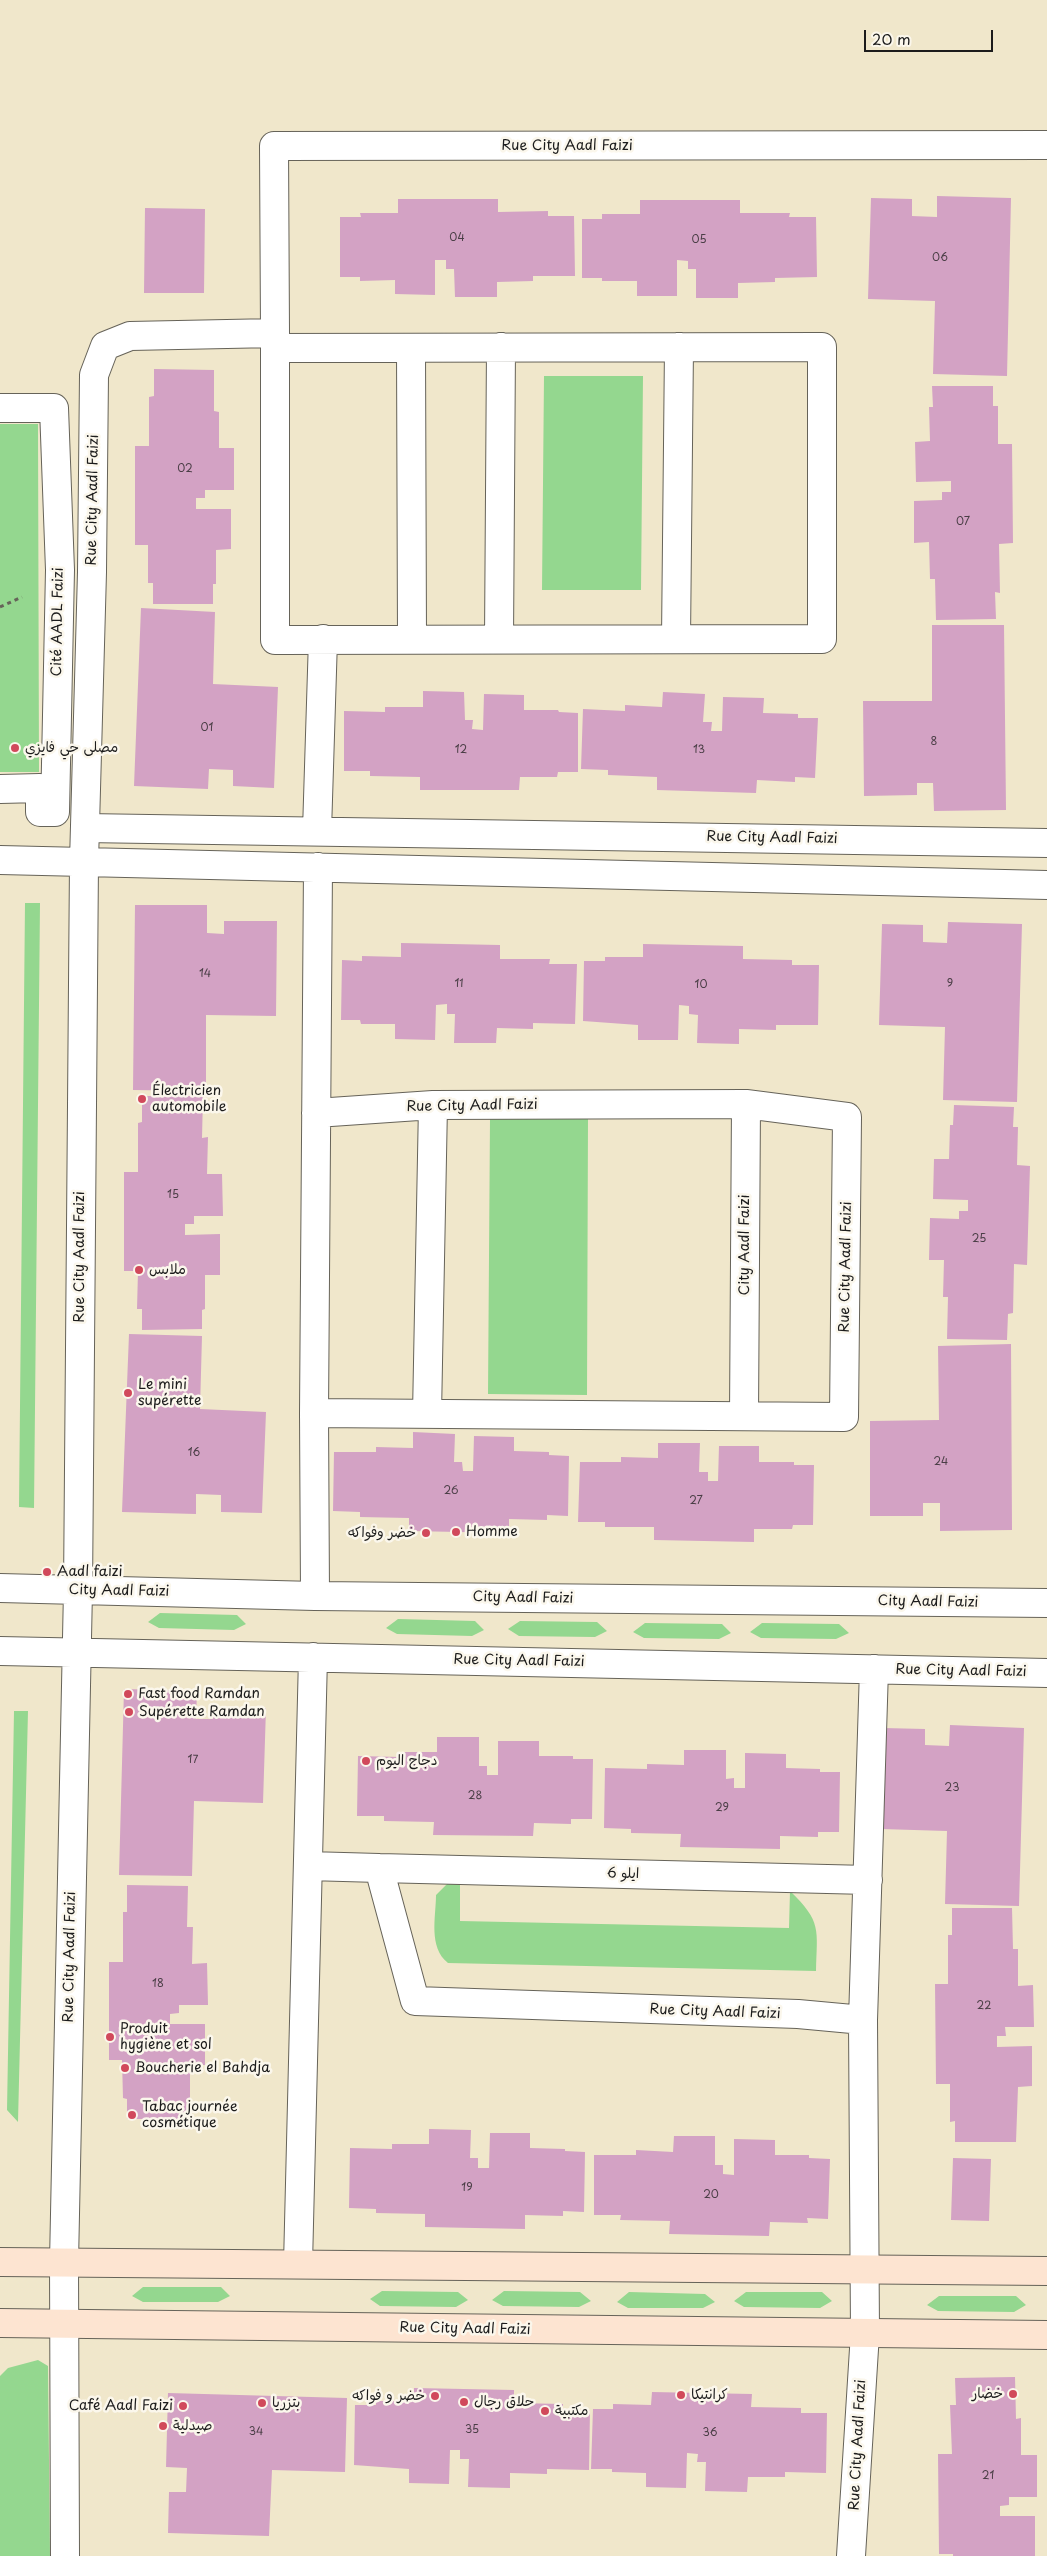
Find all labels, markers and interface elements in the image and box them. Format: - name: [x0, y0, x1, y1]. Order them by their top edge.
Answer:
- scale bar: [867, 20, 996, 52]
- text: 20 m: [872, 27, 911, 50]
- street label: Rue City Aadl Faizi: [501, 138, 633, 154]
- house number: 04: [449, 231, 465, 245]
- house number: 05: [691, 233, 707, 247]
- house number: 06: [932, 251, 948, 265]
- street label: Rue City Aadl Faizi: [83, 434, 103, 566]
- house number: 02: [177, 462, 193, 476]
- house number: 07: [956, 515, 970, 529]
- street label: Cité AADL Faizi: [49, 567, 67, 677]
- house number: 01: [201, 721, 213, 735]
- house number: 8: [931, 735, 937, 749]
- place label: مصلى حي فايزي: [25, 740, 118, 756]
- marker: مصلى حي فايزي: [9, 742, 21, 754]
- house number: 12: [455, 743, 467, 757]
- house number: 13: [693, 743, 705, 757]
- street label: Rue City Aadl Faizi: [706, 828, 838, 848]
- house number: 14: [199, 967, 211, 981]
- house number: 11: [454, 977, 464, 991]
- house number: 9: [947, 977, 953, 991]
- house number: 10: [695, 978, 707, 992]
- place label: Électricien automobile: [152, 1083, 227, 1116]
- marker: Électricien automobile: [136, 1093, 148, 1105]
- street label: Rue City Aadl Faizi: [406, 1096, 538, 1116]
- house number: 15: [167, 1188, 179, 1202]
- street label: Rue City Aadl Faizi: [72, 1191, 88, 1323]
- street label: City Aadl Faizi: [737, 1195, 753, 1295]
- street label: Rue City Aadl Faizi: [836, 1201, 856, 1333]
- house number: 25: [972, 1232, 986, 1246]
- place label: ملابس: [149, 1262, 186, 1278]
- marker: ملابس: [133, 1264, 145, 1276]
- place label: Le mini supérette: [138, 1377, 201, 1410]
- marker: Le mini supérette: [122, 1387, 134, 1399]
- house number: 16: [188, 1446, 200, 1460]
- house number: 24: [934, 1455, 948, 1469]
- house number: 26: [443, 1484, 459, 1498]
- house number: 27: [689, 1494, 703, 1508]
- place label: Homme: [466, 1524, 518, 1540]
- place label: خضر وفواكه: [348, 1525, 416, 1541]
- marker: Homme: [450, 1526, 462, 1538]
- marker: خضر وفواكه: [420, 1527, 432, 1539]
- place label: Aadl faizi: [57, 1564, 123, 1580]
- marker: Aadl faizi: [41, 1566, 53, 1578]
- street label: City Aadl Faizi: [68, 1582, 170, 1600]
- street label: City Aadl Faizi: [472, 1589, 574, 1607]
- street label: City Aadl Faizi: [877, 1593, 979, 1611]
- street label: Rue City Aadl Faizi: [453, 1651, 585, 1671]
- street label: Rue City Aadl Faizi: [895, 1661, 1027, 1681]
- place label: Fast food Ramdan: [138, 1686, 260, 1702]
- marker: Fast food Ramdan: [122, 1688, 134, 1700]
- place label: Supérette Ramdan: [139, 1704, 265, 1720]
- marker: Supérette Ramdan: [123, 1706, 135, 1718]
- house number: 17: [188, 1753, 198, 1767]
- place label: دجاج اليوم: [376, 1753, 438, 1769]
- marker: دجاج اليوم: [360, 1755, 372, 1767]
- house number: 23: [945, 1781, 959, 1795]
- house number: 28: [468, 1789, 482, 1803]
- house number: 29: [715, 1801, 729, 1815]
- street label: ايلو 6: [607, 1865, 639, 1883]
- street label: Rue City Aadl Faizi: [60, 1891, 80, 2023]
- house number: 18: [152, 1977, 164, 1991]
- house number: 22: [977, 1999, 991, 2013]
- street label: Rue City Aadl Faizi: [649, 2001, 781, 2023]
- place label: Produit hygiène et sol: [120, 2021, 212, 2054]
- marker: Produit hygiène et sol: [104, 2031, 116, 2043]
- place label: Boucherie el Bahdja: [135, 2060, 270, 2076]
- marker: Boucherie el Bahdja: [119, 2062, 131, 2074]
- place label: Tabac journée cosmétique: [142, 2099, 238, 2132]
- marker: Tabac journée cosmétique: [126, 2109, 138, 2121]
- house number: 19: [461, 2181, 473, 2195]
- house number: 20: [703, 2188, 719, 2202]
- street label: Rue City Aadl Faizi: [399, 2319, 531, 2339]
- street label: Rue City Aadl Faizi: [846, 2379, 870, 2511]
- place label: خضار: [972, 2386, 1003, 2402]
- place label: كرانتيكا: [691, 2387, 728, 2403]
- place label: خضر و فواكه: [352, 2388, 425, 2404]
- marker: خضار: [1007, 2388, 1019, 2400]
- marker: كرانتيكا: [675, 2389, 687, 2401]
- marker: خضر و فواكه: [429, 2390, 441, 2402]
- place label: حلاق رجال: [474, 2394, 534, 2410]
- place label: بتزريا: [272, 2395, 300, 2411]
- marker: حلاق رجال: [458, 2396, 470, 2408]
- marker: بتزريا: [256, 2397, 268, 2409]
- place label: Café Aadl Faizi: [69, 2398, 173, 2414]
- marker: Café Aadl Faizi: [177, 2400, 189, 2412]
- place label: مكتبية: [555, 2403, 588, 2419]
- marker: مكتبية: [539, 2405, 551, 2417]
- place label: صيدلية: [173, 2418, 212, 2434]
- marker: صيدلية: [157, 2420, 169, 2432]
- house number: 35: [465, 2423, 479, 2437]
- house number: 34: [249, 2425, 263, 2439]
- house number: 36: [703, 2426, 717, 2440]
- house number: 21: [982, 2469, 994, 2483]

